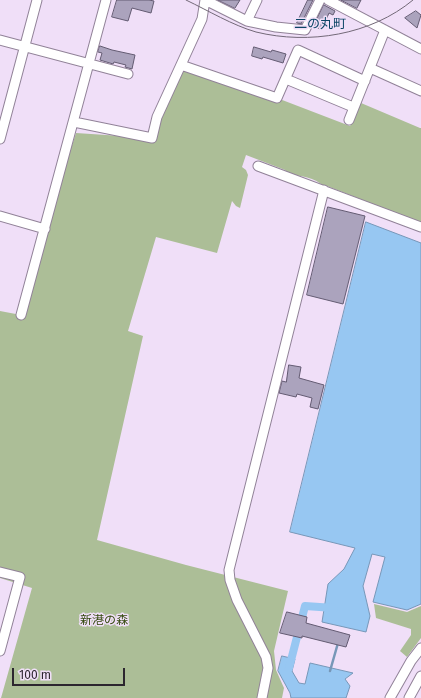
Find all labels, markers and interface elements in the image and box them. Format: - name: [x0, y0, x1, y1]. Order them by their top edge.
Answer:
- district label: 二の丸町: [294, 16, 346, 32]
- park label: 新港の森: [80, 614, 128, 628]
- scale bar: [14, 660, 127, 686]
- text: 100 m: [19, 668, 51, 682]

